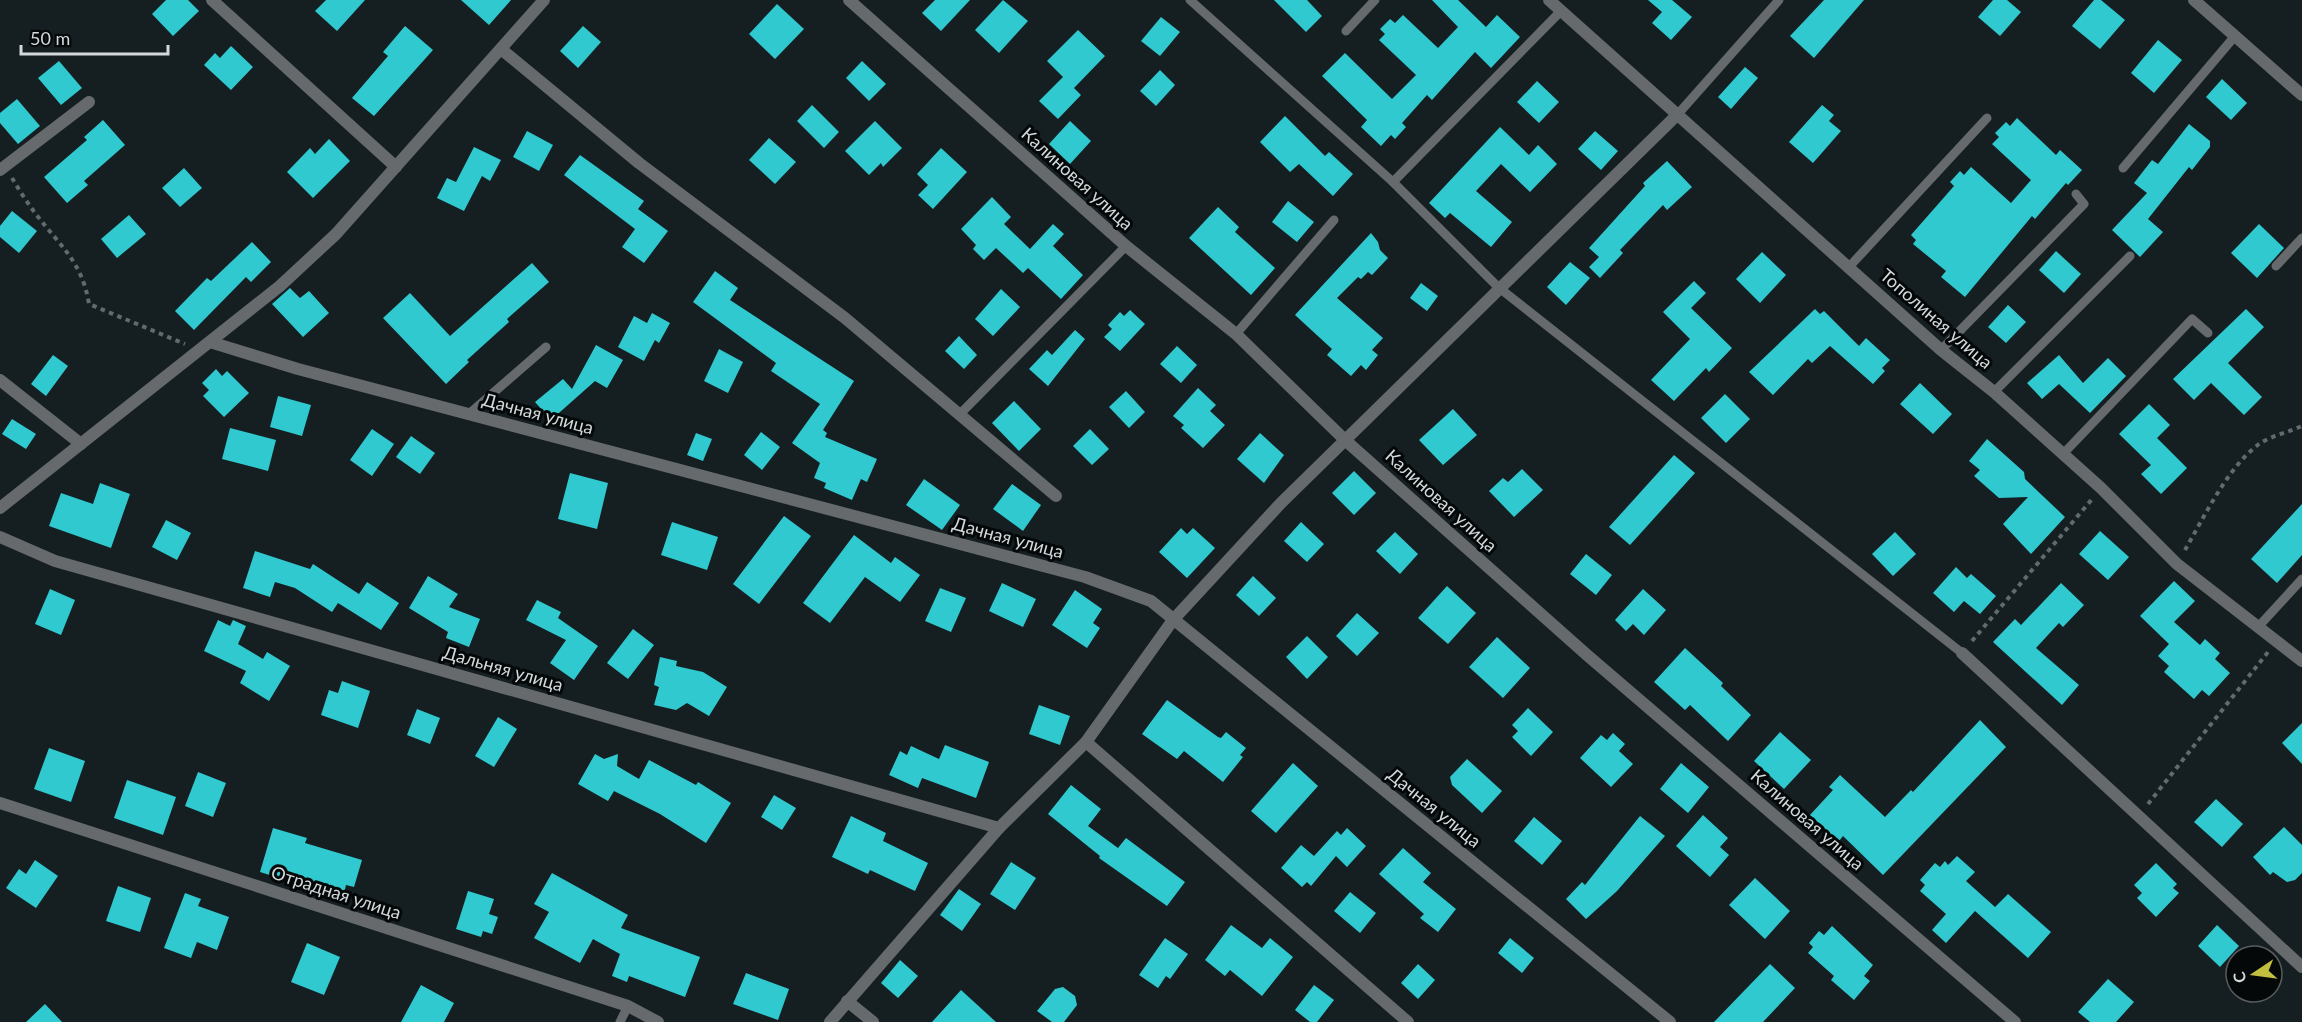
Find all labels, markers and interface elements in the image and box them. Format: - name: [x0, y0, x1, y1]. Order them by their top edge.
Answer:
- scale bar: [21, 18, 168, 56]
- text: 50 m: [30, 27, 70, 49]
- street label: Калиновая улица: [1017, 122, 1138, 234]
- street label: Тополиная улица: [1876, 264, 1997, 373]
- street label: Дачная улица: [480, 388, 596, 438]
- street label: Калиновая улица: [1381, 444, 1502, 556]
- street label: Дачная улица: [950, 512, 1066, 562]
- street label: Дальняя улица: [441, 640, 566, 696]
- street label: Дачная улица: [1383, 763, 1486, 852]
- street label: Калиновая улица: [1747, 764, 1869, 874]
- street label: Отрадная улица: [269, 861, 404, 923]
- north arrow: [2224, 944, 2284, 1004]
- text: С: [2228, 970, 2249, 985]

